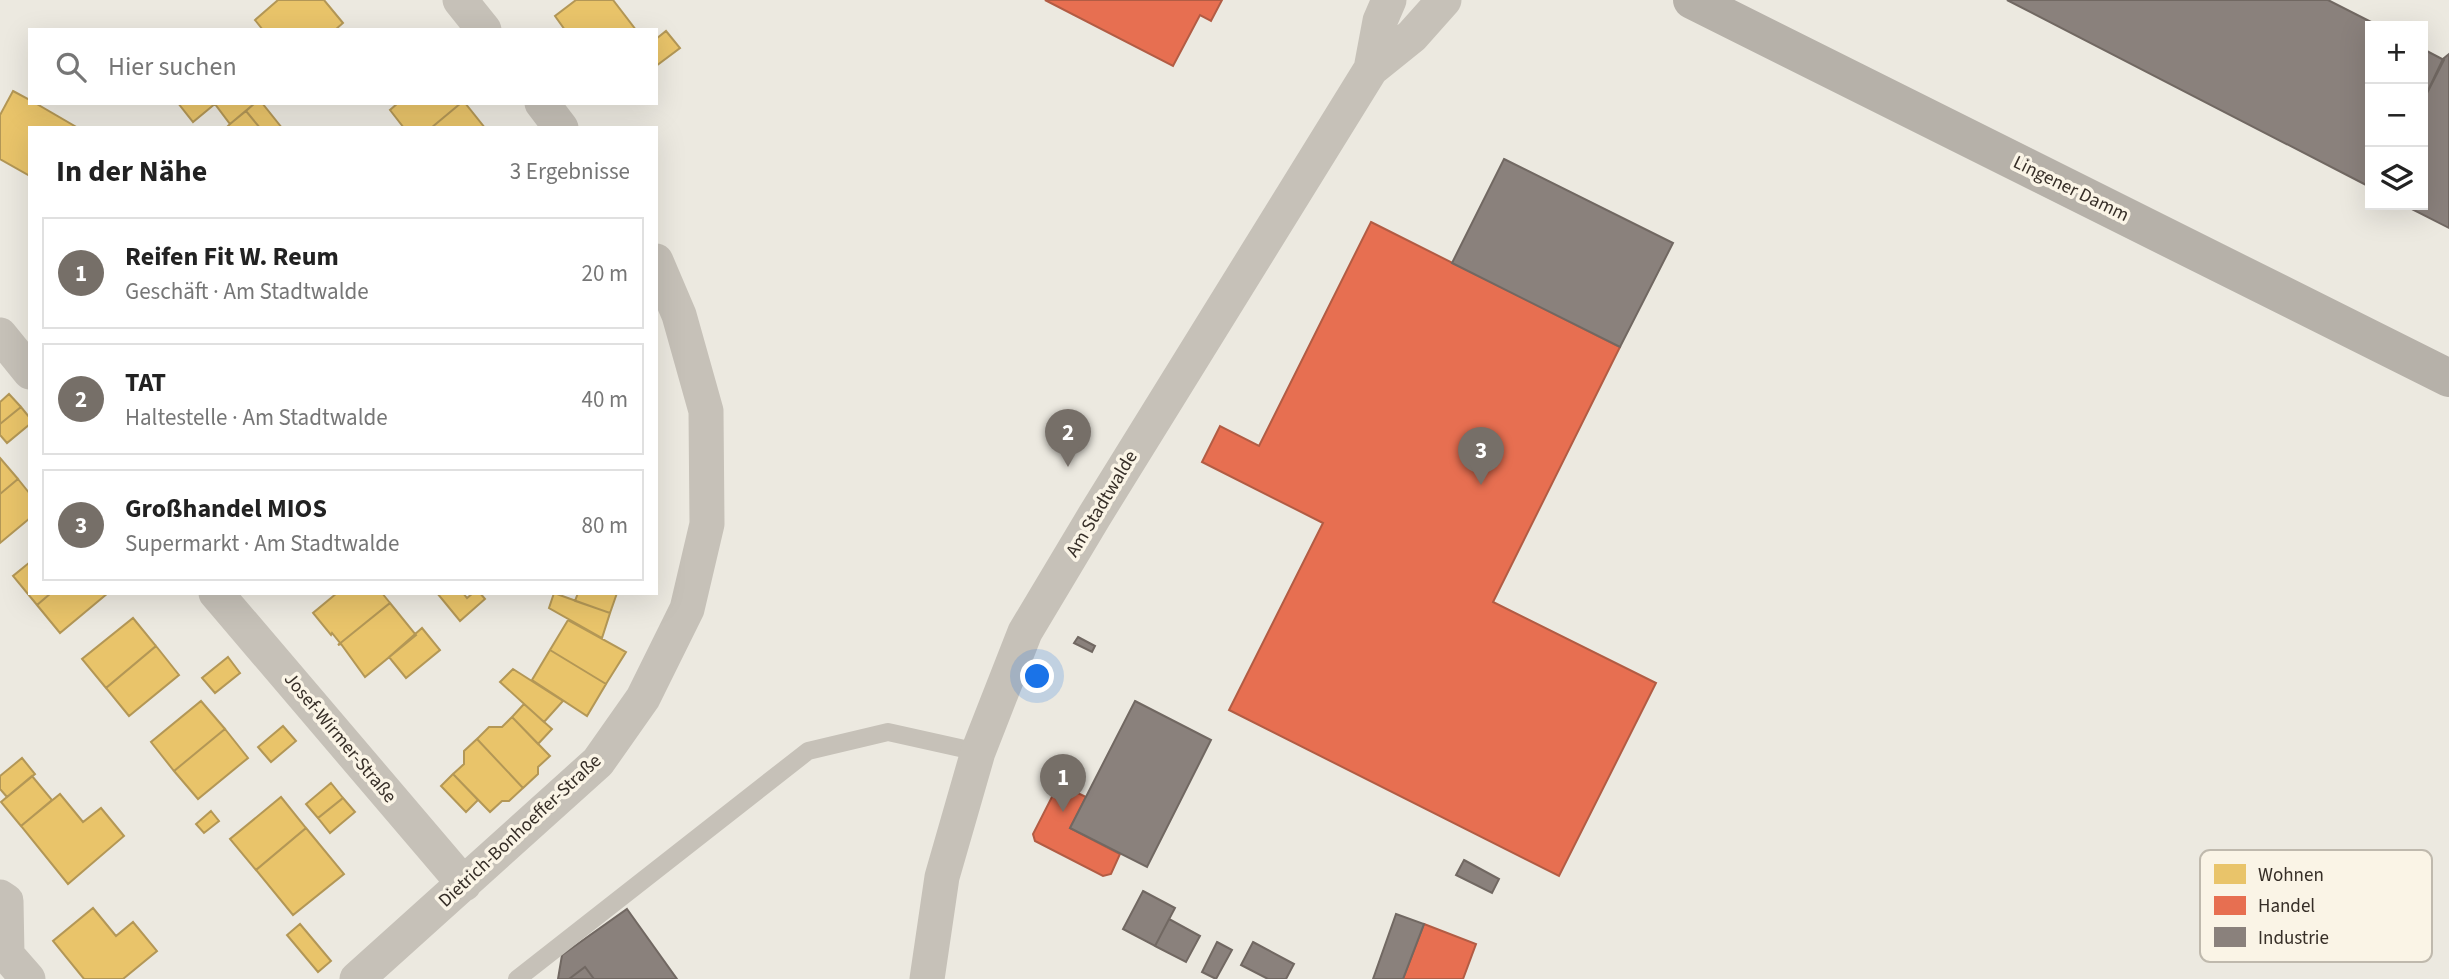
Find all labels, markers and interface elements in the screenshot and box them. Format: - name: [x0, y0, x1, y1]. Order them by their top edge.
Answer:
- map controls: [2365, 21, 2428, 210]
- button: +: [2365, 21, 2428, 84]
- search box: [28, 28, 658, 105]
- icon: search: [52, 48, 90, 86]
- text: Hier suchen: [108, 48, 237, 85]
- button: −: [2365, 84, 2428, 147]
- button: layers: [2365, 147, 2428, 210]
- street label: Lingener Damm: [2008, 149, 2134, 229]
- text: In der Nähe: [56, 150, 207, 193]
- text: 3 Ergebnisse: [510, 155, 630, 188]
- text: Reifen Fit W. Reum: [125, 238, 339, 275]
- text: 1: [75, 257, 87, 290]
- text: 20 m: [581, 257, 628, 290]
- text: Geschäft · Am Stadtwalde: [125, 275, 369, 308]
- text: TAT: [125, 364, 166, 401]
- text: 2: [75, 383, 87, 416]
- text: 40 m: [581, 383, 628, 416]
- text: Haltestelle · Am Stadtwalde: [125, 401, 388, 434]
- pin: 2: [1045, 409, 1091, 467]
- pin: 3: [1458, 427, 1504, 485]
- street label: Am Stadtwalde: [1060, 446, 1144, 562]
- text: Großhandel MIOS: [125, 490, 327, 527]
- text: 3: [75, 509, 87, 542]
- text: 80 m: [581, 509, 628, 542]
- text: Supermarkt · Am Stadtwalde: [125, 527, 399, 560]
- your location: [1020, 659, 1054, 693]
- street label: Josef-Wirmer-Straße: [277, 667, 403, 809]
- street label: Dietrich-Bonhoeffer-Straße: [432, 748, 608, 914]
- pin: 1: [1040, 754, 1086, 812]
- legend: [2200, 850, 2432, 962]
- text: Wohnen: [2258, 862, 2324, 889]
- text: Handel: [2258, 893, 2315, 920]
- text: Industrie: [2258, 925, 2329, 952]

